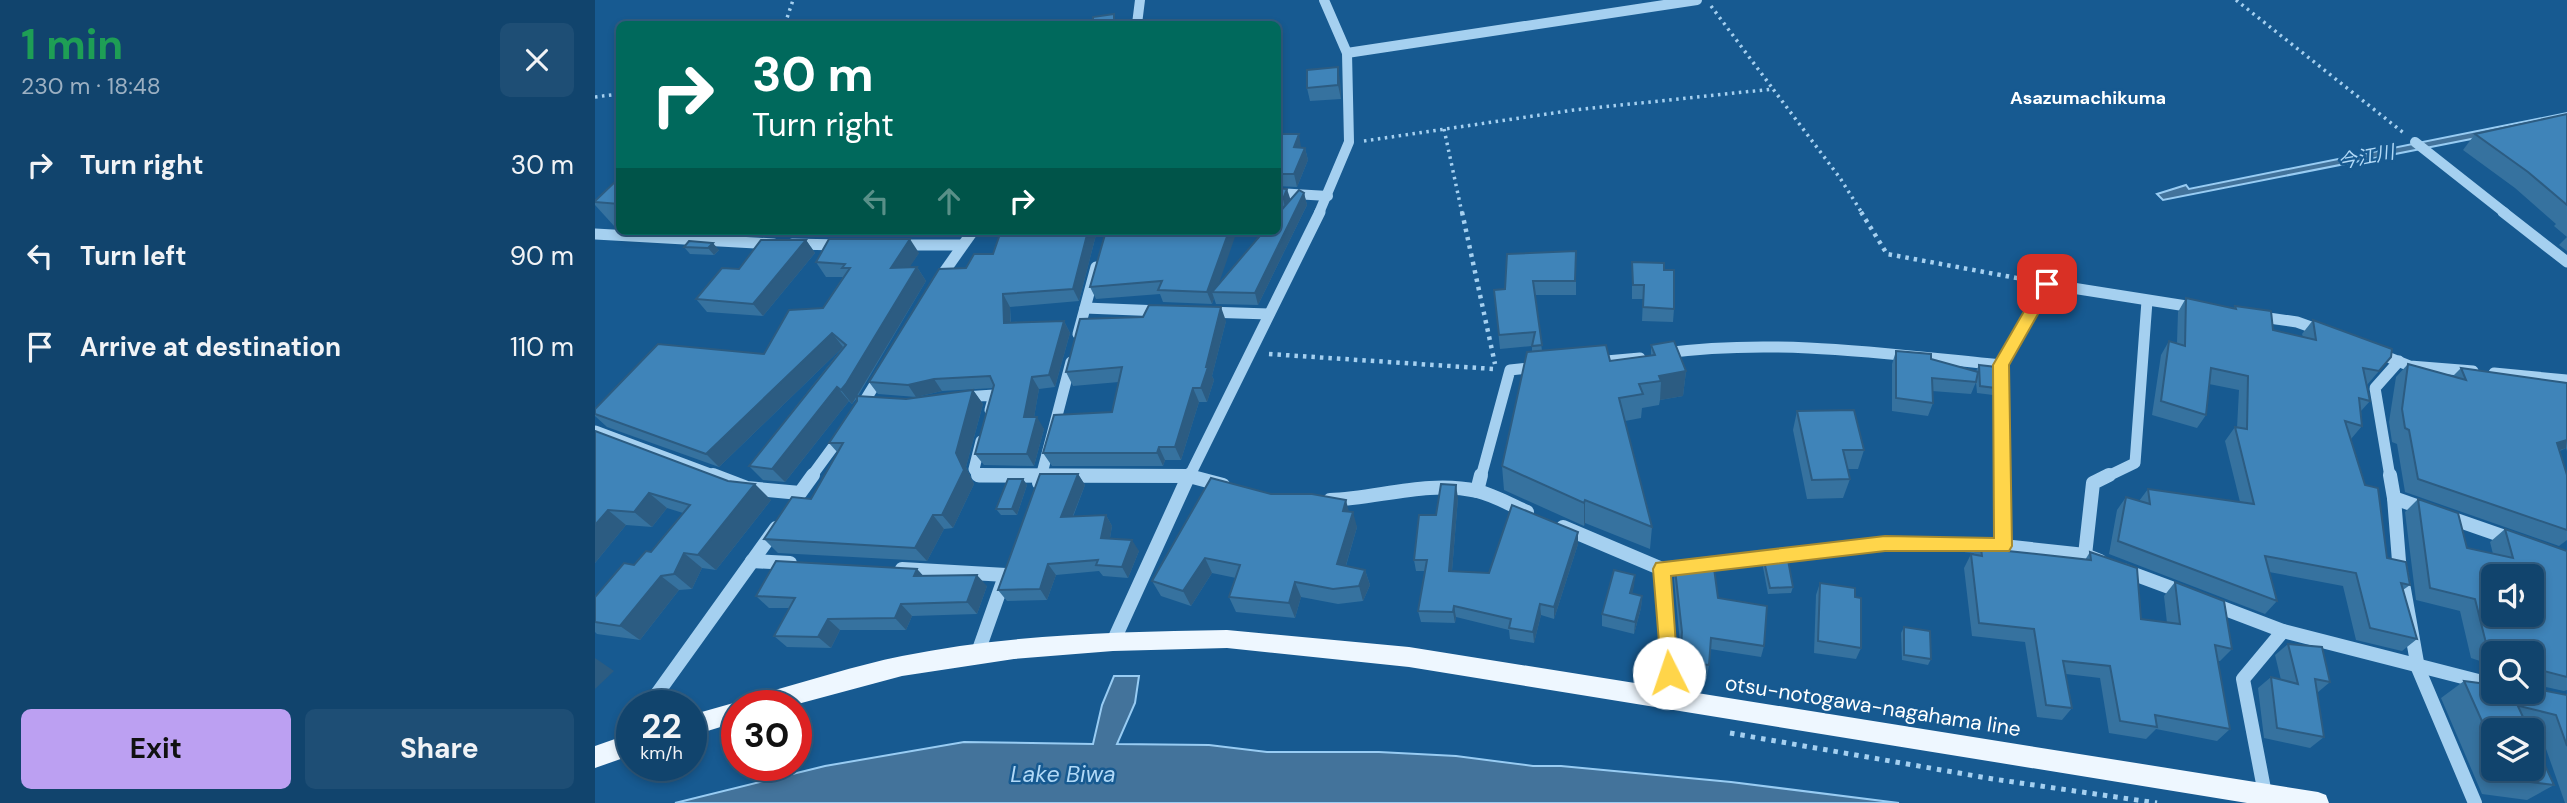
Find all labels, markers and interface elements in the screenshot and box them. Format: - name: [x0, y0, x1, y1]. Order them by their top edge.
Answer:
- text: 1 min: [21, 17, 123, 72]
- button: close: [500, 23, 574, 97]
- text: 30 m: [752, 42, 874, 106]
- icon: right: [637, 49, 728, 140]
- text: 230 m · 18:48: [21, 71, 161, 101]
- district label: Asazumachikuma: [2010, 86, 2166, 110]
- text: Turn right: [752, 104, 894, 146]
- water label: 今江川: [2336, 139, 2398, 175]
- icon: right: [21, 146, 59, 184]
- text: Turn right: [80, 148, 204, 182]
- text: 30 m: [511, 148, 574, 182]
- icon: left: [857, 182, 895, 220]
- icon: ahead: [930, 182, 968, 220]
- icon: right: [1003, 182, 1041, 220]
- icon: left: [21, 237, 59, 275]
- text: Turn left: [80, 239, 187, 273]
- text: 90 m: [510, 239, 574, 273]
- pin: [2017, 254, 2077, 314]
- icon: arrive: [2028, 265, 2066, 303]
- icon: arrive: [21, 328, 59, 366]
- text: Arrive at destination: [80, 330, 341, 364]
- text: 110 m: [510, 330, 574, 364]
- map controls: [2481, 564, 2544, 781]
- button: sound: [2481, 564, 2544, 627]
- position arrow: [1632, 636, 1706, 710]
- button: search: [2481, 641, 2544, 704]
- street label: otsu-notogawa-nagahama line: [1723, 669, 2023, 743]
- speed limit sign: 30: [721, 690, 812, 781]
- text: 22: [641, 703, 682, 749]
- button: Exit: [21, 709, 291, 789]
- button: Share: [305, 709, 574, 789]
- button: layers: [2481, 718, 2544, 781]
- text: km/h: [640, 741, 683, 765]
- water label: Lake Biwa: [1010, 759, 1116, 789]

